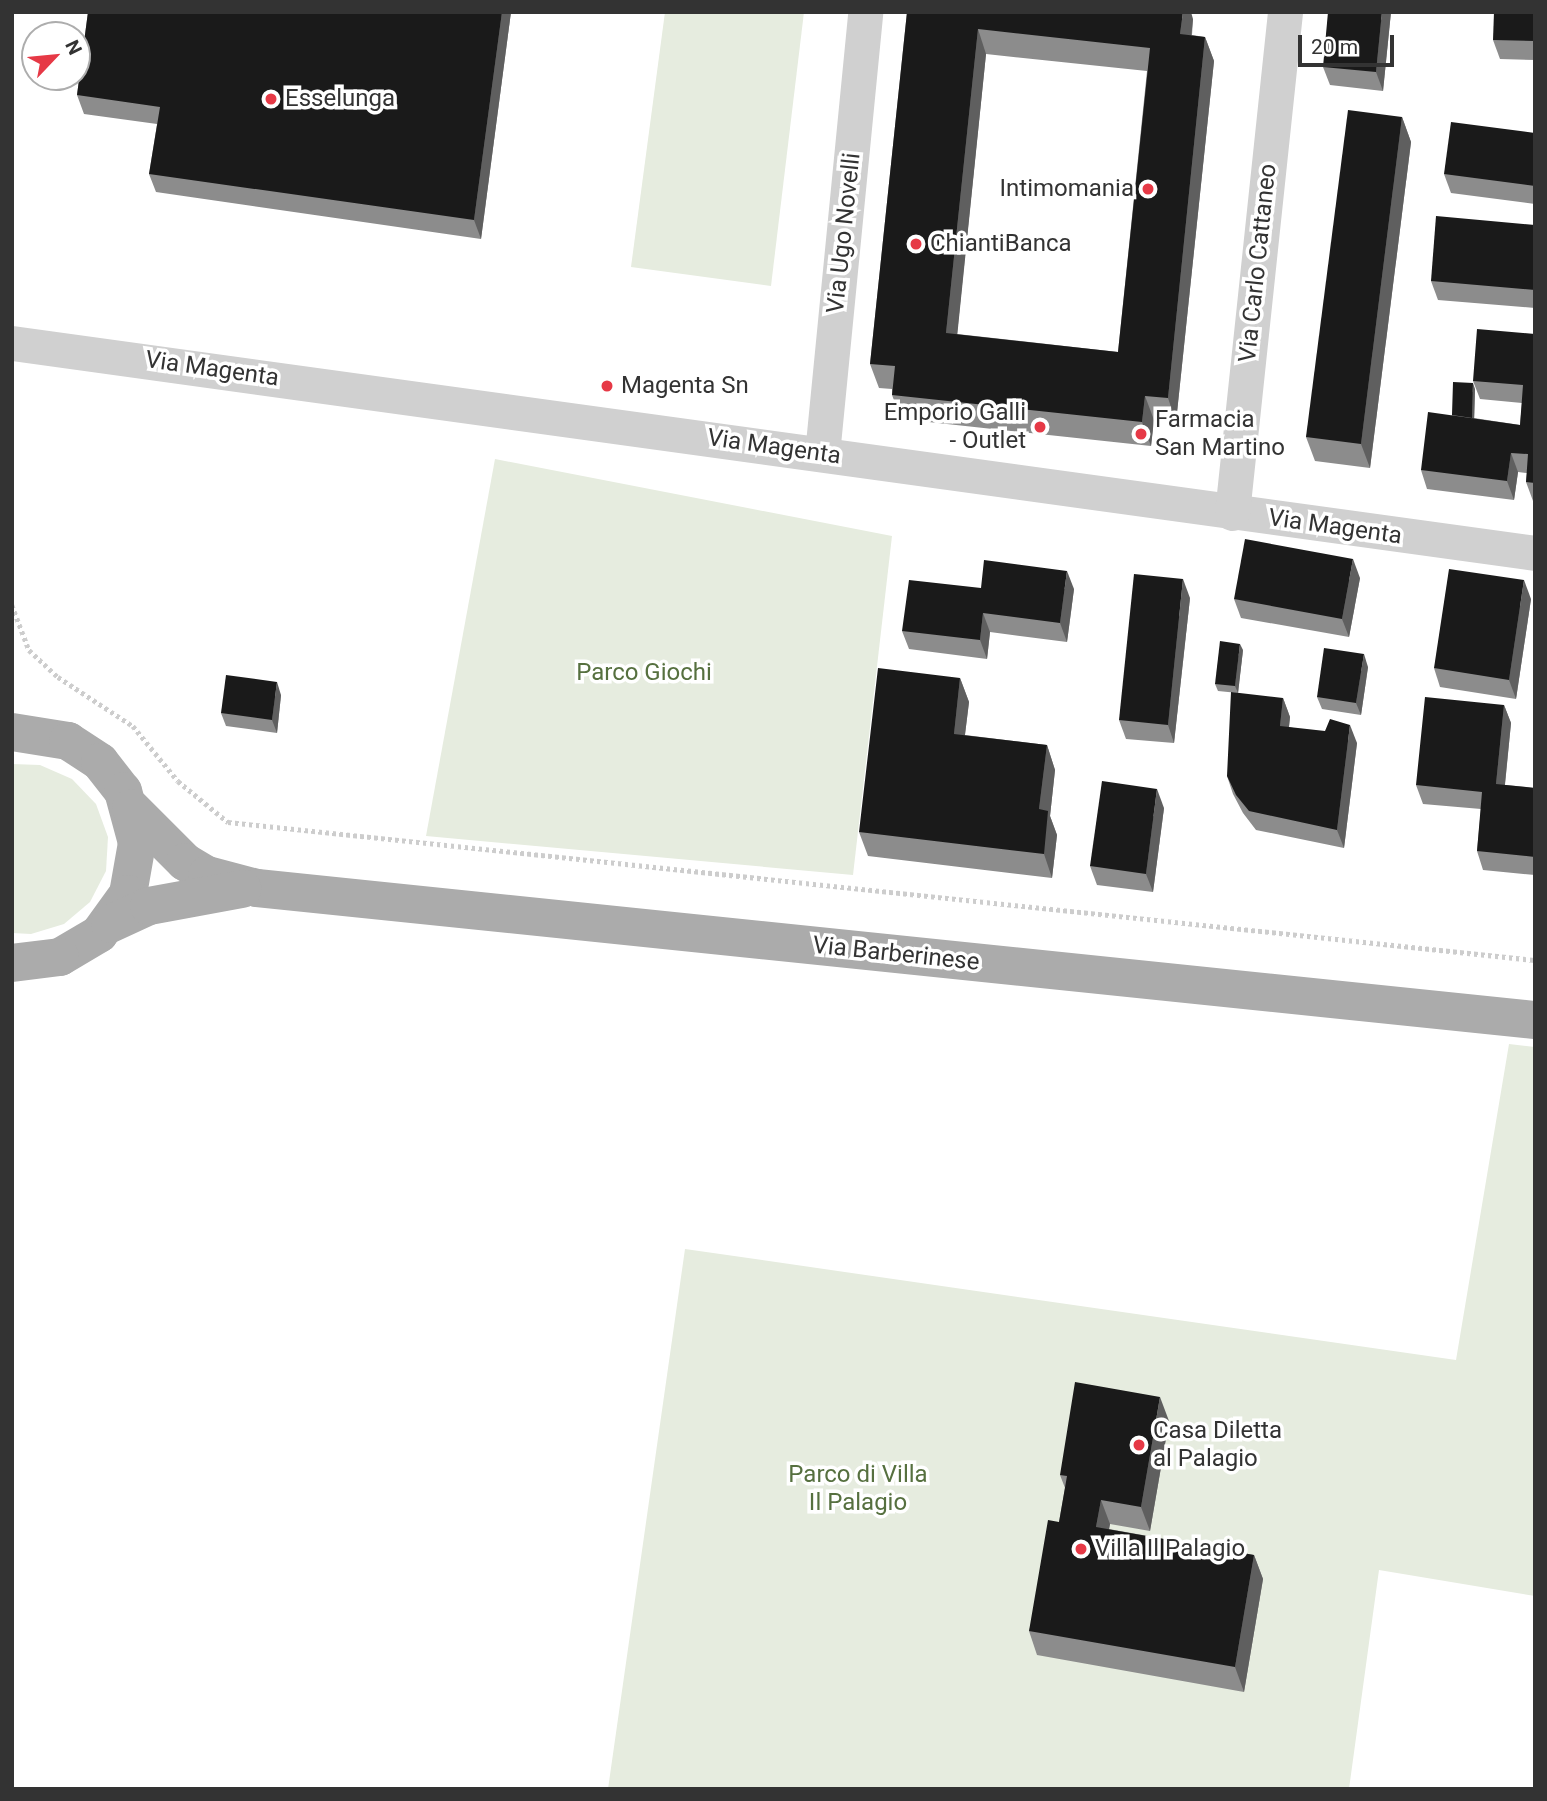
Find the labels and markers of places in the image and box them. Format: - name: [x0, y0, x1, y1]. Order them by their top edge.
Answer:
- place label: Esselunga: [285, 85, 395, 113]
- marker: Esselunga: [263, 91, 279, 107]
- place label: Intimomania: [1000, 175, 1134, 203]
- marker: Intimomania: [1140, 181, 1156, 197]
- place label: ChiantiBanca: [930, 230, 1072, 258]
- marker: ChiantiBanca: [908, 236, 924, 252]
- place label: Magenta Sn: [621, 372, 749, 400]
- marker: Magenta Sn: [599, 378, 615, 394]
- place label: Emporio Galli - Outlet: [884, 399, 1026, 455]
- place label: Farmacia San Martino: [1155, 406, 1285, 462]
- marker: Emporio Galli - Outlet: [1032, 419, 1048, 435]
- marker: Farmacia San Martino: [1133, 426, 1149, 442]
- place label: Casa Diletta al Palagio: [1153, 1417, 1282, 1473]
- marker: Casa Diletta al Palagio: [1131, 1437, 1147, 1453]
- place label: Villa Il Palagio: [1095, 1535, 1245, 1563]
- marker: Villa Il Palagio: [1073, 1541, 1089, 1557]

